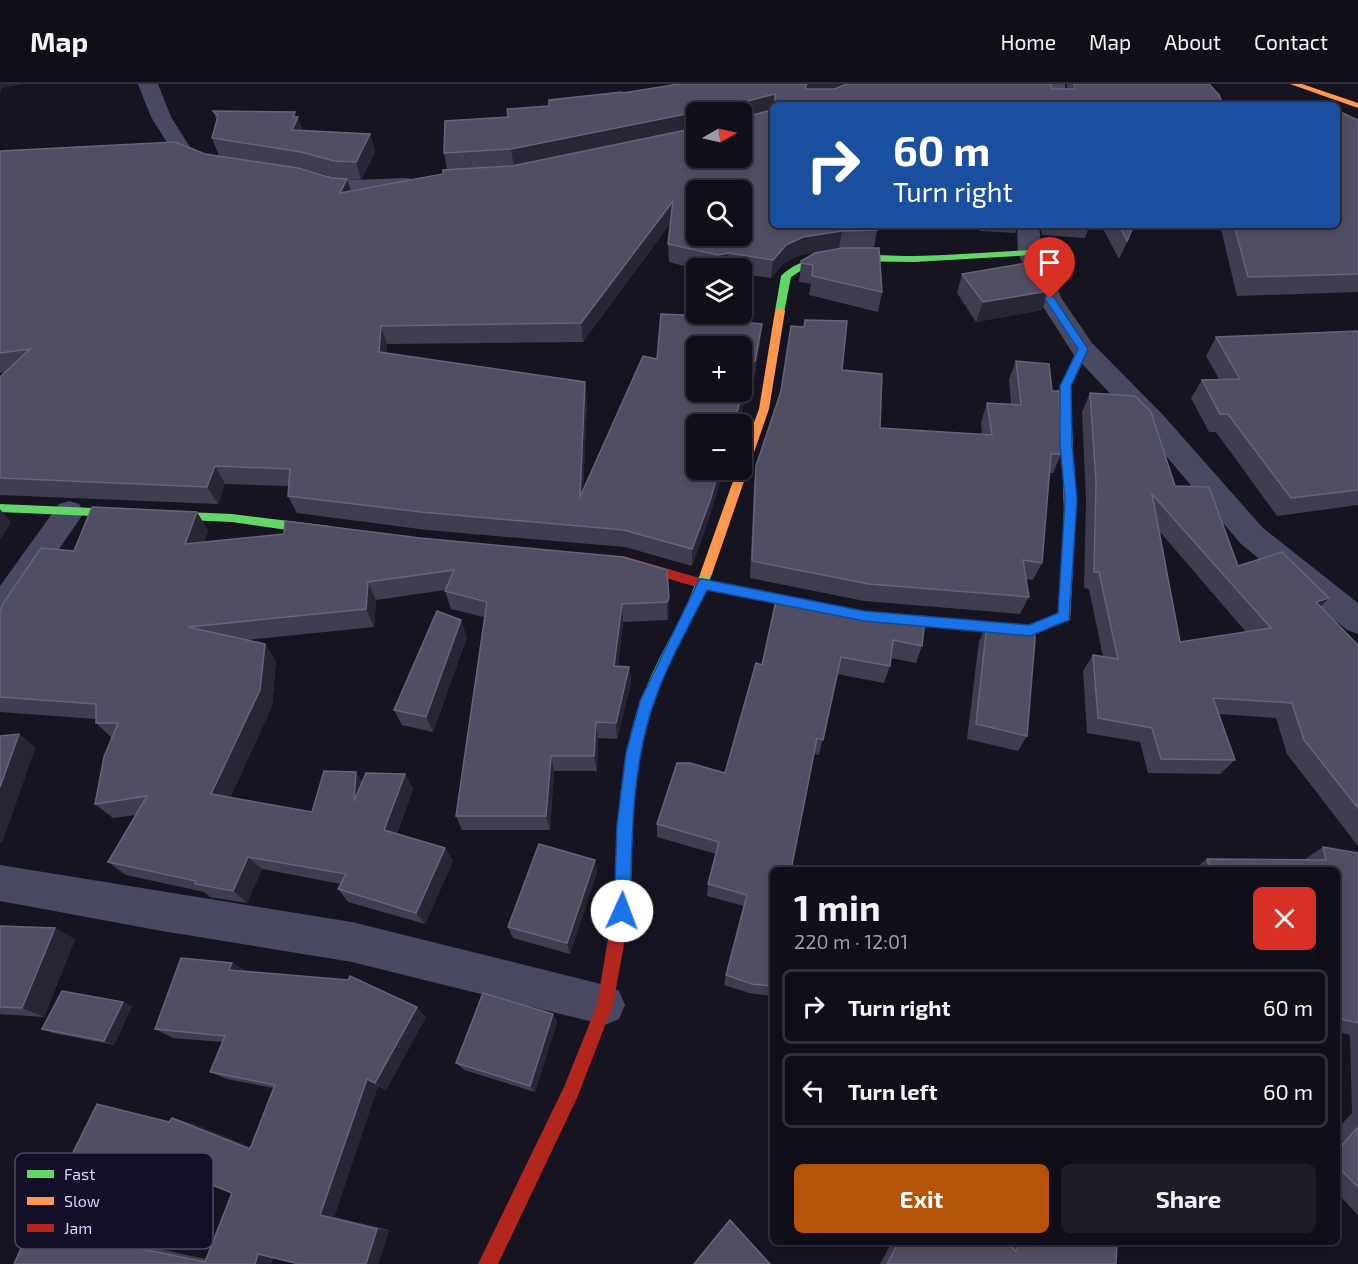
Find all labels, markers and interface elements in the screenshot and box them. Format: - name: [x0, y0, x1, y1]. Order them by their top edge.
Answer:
- text: Map: [30, 24, 88, 58]
- text: Home: [1000, 29, 1056, 54]
- text: Map: [1089, 29, 1131, 54]
- text: About: [1164, 29, 1221, 54]
- text: Contact: [1254, 29, 1328, 54]
- north arrow: [686, 102, 752, 168]
- map controls: [686, 102, 752, 480]
- text: 60 m: [893, 124, 990, 174]
- icon: right: [794, 126, 872, 204]
- text: Turn right: [893, 175, 1013, 207]
- button: search: [686, 180, 752, 246]
- pin: [1024, 237, 1075, 299]
- icon: arrive: [1033, 246, 1066, 279]
- button: layers: [686, 258, 752, 324]
- button: +: [686, 336, 752, 402]
- button: −: [686, 414, 752, 480]
- position arrow: [590, 879, 654, 943]
- text: 1 min: [794, 885, 881, 928]
- button: close: [1253, 887, 1316, 950]
- text: 220 m · 12:01: [794, 929, 908, 953]
- icon: right: [797, 990, 830, 1023]
- text: Turn right: [848, 994, 950, 1020]
- text: 60 m: [1263, 994, 1313, 1020]
- icon: left: [797, 1074, 830, 1107]
- text: Turn left: [848, 1078, 937, 1104]
- text: 60 m: [1263, 1078, 1313, 1104]
- legend: [15, 1153, 213, 1249]
- text: Fast: [64, 1164, 95, 1183]
- button: Exit: [794, 1164, 1049, 1233]
- button: Share: [1061, 1164, 1316, 1233]
- text: Slow: [64, 1191, 100, 1210]
- text: Jam: [64, 1218, 92, 1237]

